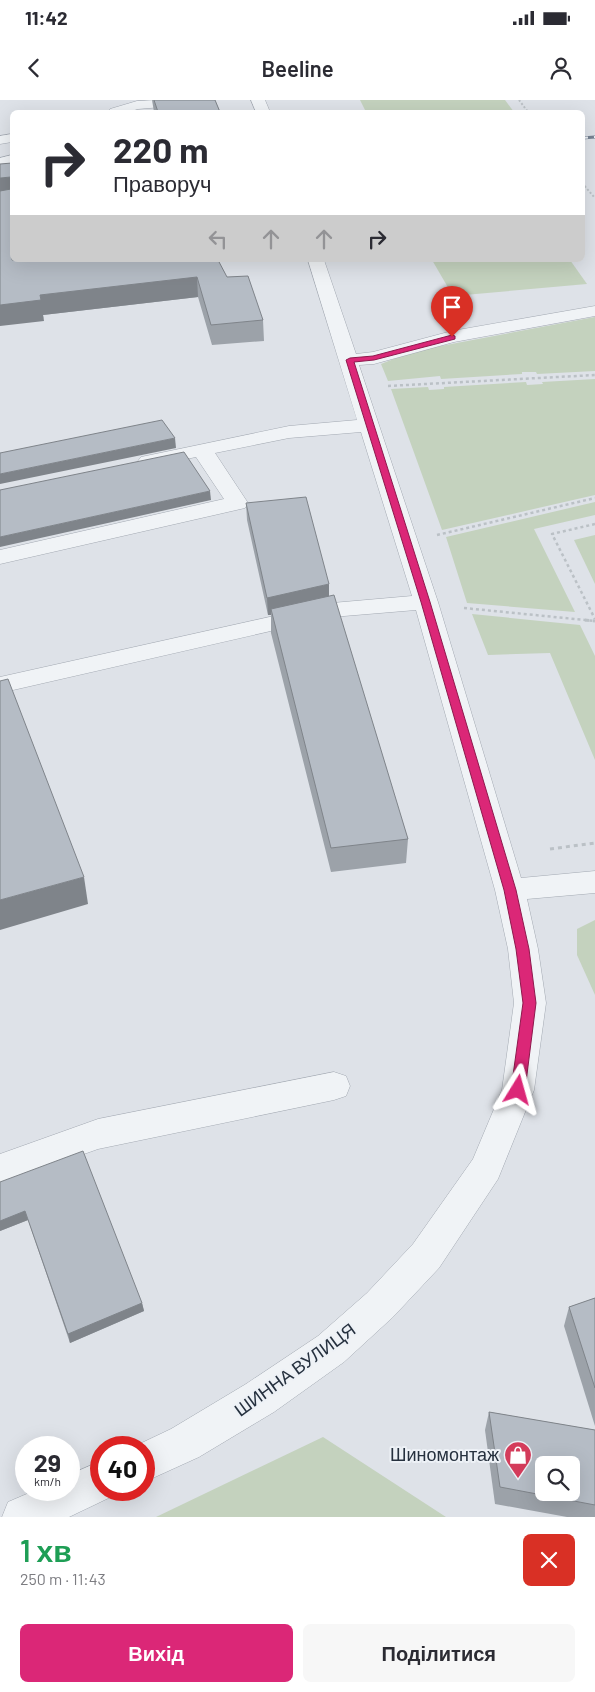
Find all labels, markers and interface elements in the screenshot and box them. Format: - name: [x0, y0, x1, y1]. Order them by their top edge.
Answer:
- text: 11:42: [25, 6, 68, 29]
- icon: back: [20, 54, 48, 82]
- icon: person: [547, 54, 575, 82]
- text: Beeline: [261, 55, 334, 81]
- text: 220 m: [113, 128, 208, 170]
- icon: right: [30, 130, 95, 195]
- text: Праворуч: [113, 170, 211, 196]
- icon: left: [204, 225, 232, 253]
- icon: ahead: [257, 225, 285, 253]
- icon: ahead: [310, 225, 338, 253]
- icon: right: [363, 225, 391, 253]
- pin: [431, 286, 473, 337]
- icon: arrive: [438, 293, 466, 321]
- position arrow: [491, 1063, 543, 1115]
- street label: ШИННА ВУЛИЦЯ: [230, 1318, 359, 1421]
- speed limit sign: 40: [90, 1436, 155, 1501]
- shop icon: Шиномонтаж: [503, 1440, 533, 1479]
- place label: Шиномонтаж: [390, 1443, 499, 1465]
- text: 29: [34, 1447, 61, 1477]
- map controls: [535, 1456, 580, 1501]
- button: search: [535, 1456, 580, 1501]
- text: km/h: [34, 1474, 61, 1488]
- text: 1 хв: [20, 1532, 72, 1568]
- button: close: [523, 1534, 575, 1586]
- text: 250 m · 11:43: [20, 1569, 106, 1588]
- button: Вихід: [20, 1624, 293, 1682]
- button: Поділитися: [303, 1624, 575, 1682]

